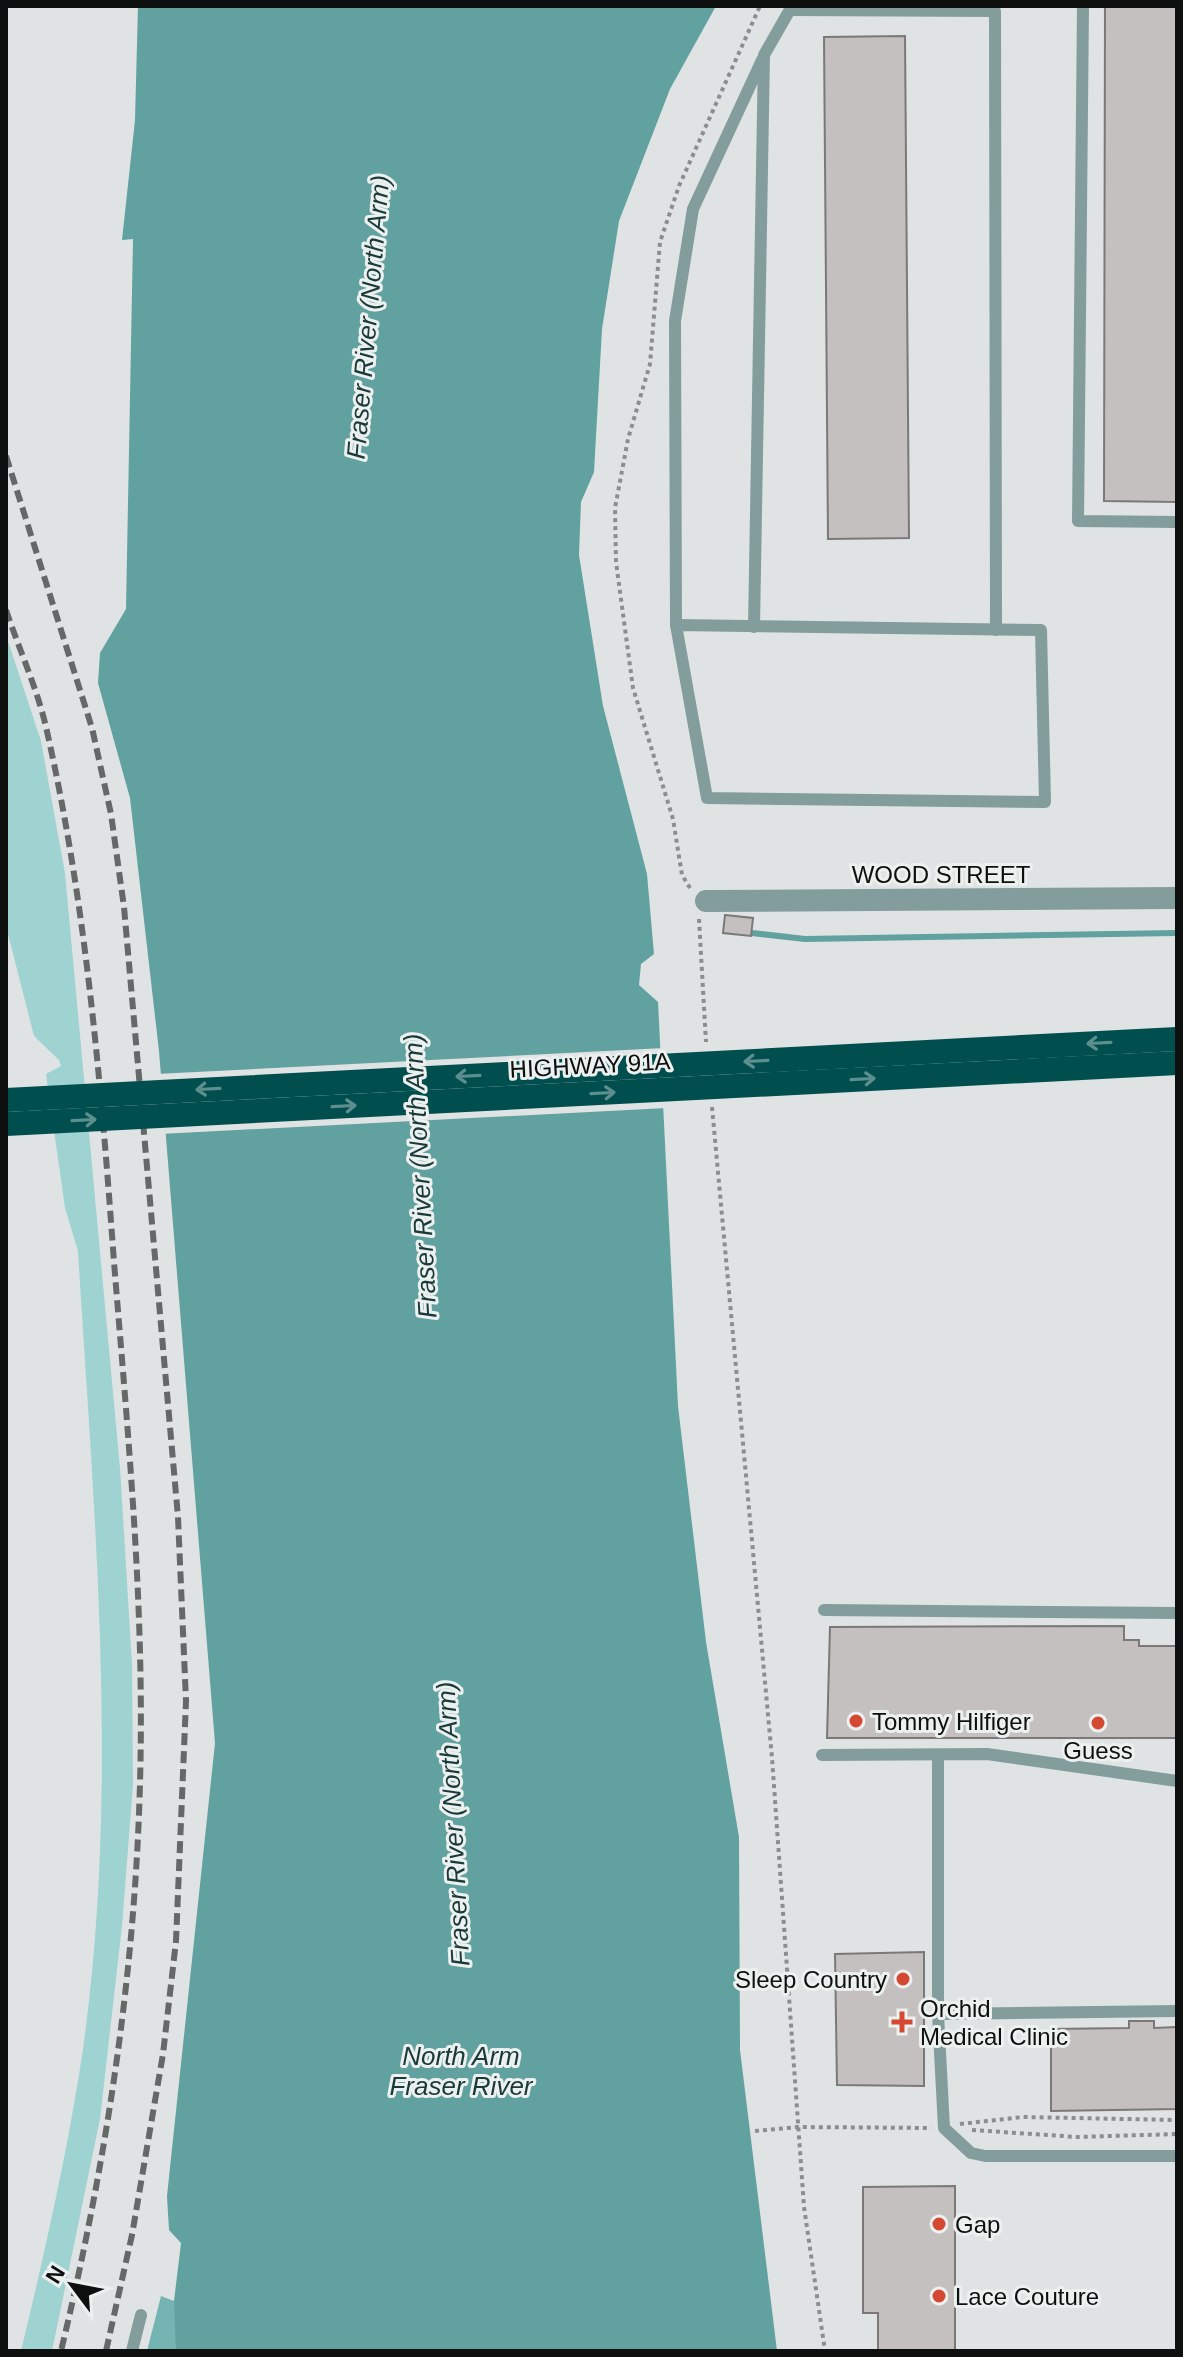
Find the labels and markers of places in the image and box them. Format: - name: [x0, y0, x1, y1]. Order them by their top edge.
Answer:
- place label: Tommy Hilfiger: [872, 1708, 1031, 1735]
- marker: Tommy Hilfiger: [847, 1712, 865, 1730]
- marker: Guess: [1089, 1714, 1107, 1732]
- place label: Guess: [1063, 1737, 1133, 1764]
- place label: Sleep Country: [735, 1966, 887, 1993]
- marker: Sleep Country: [894, 1970, 912, 1988]
- place label: Orchid Medical Clinic: [920, 1995, 1068, 2050]
- marker: Orchid Medical Clinic: [891, 2011, 913, 2033]
- place label: Gap: [955, 2211, 1000, 2238]
- marker: Gap: [930, 2215, 948, 2233]
- place label: Lace Couture: [955, 2283, 1099, 2310]
- marker: Lace Couture: [930, 2287, 948, 2305]

